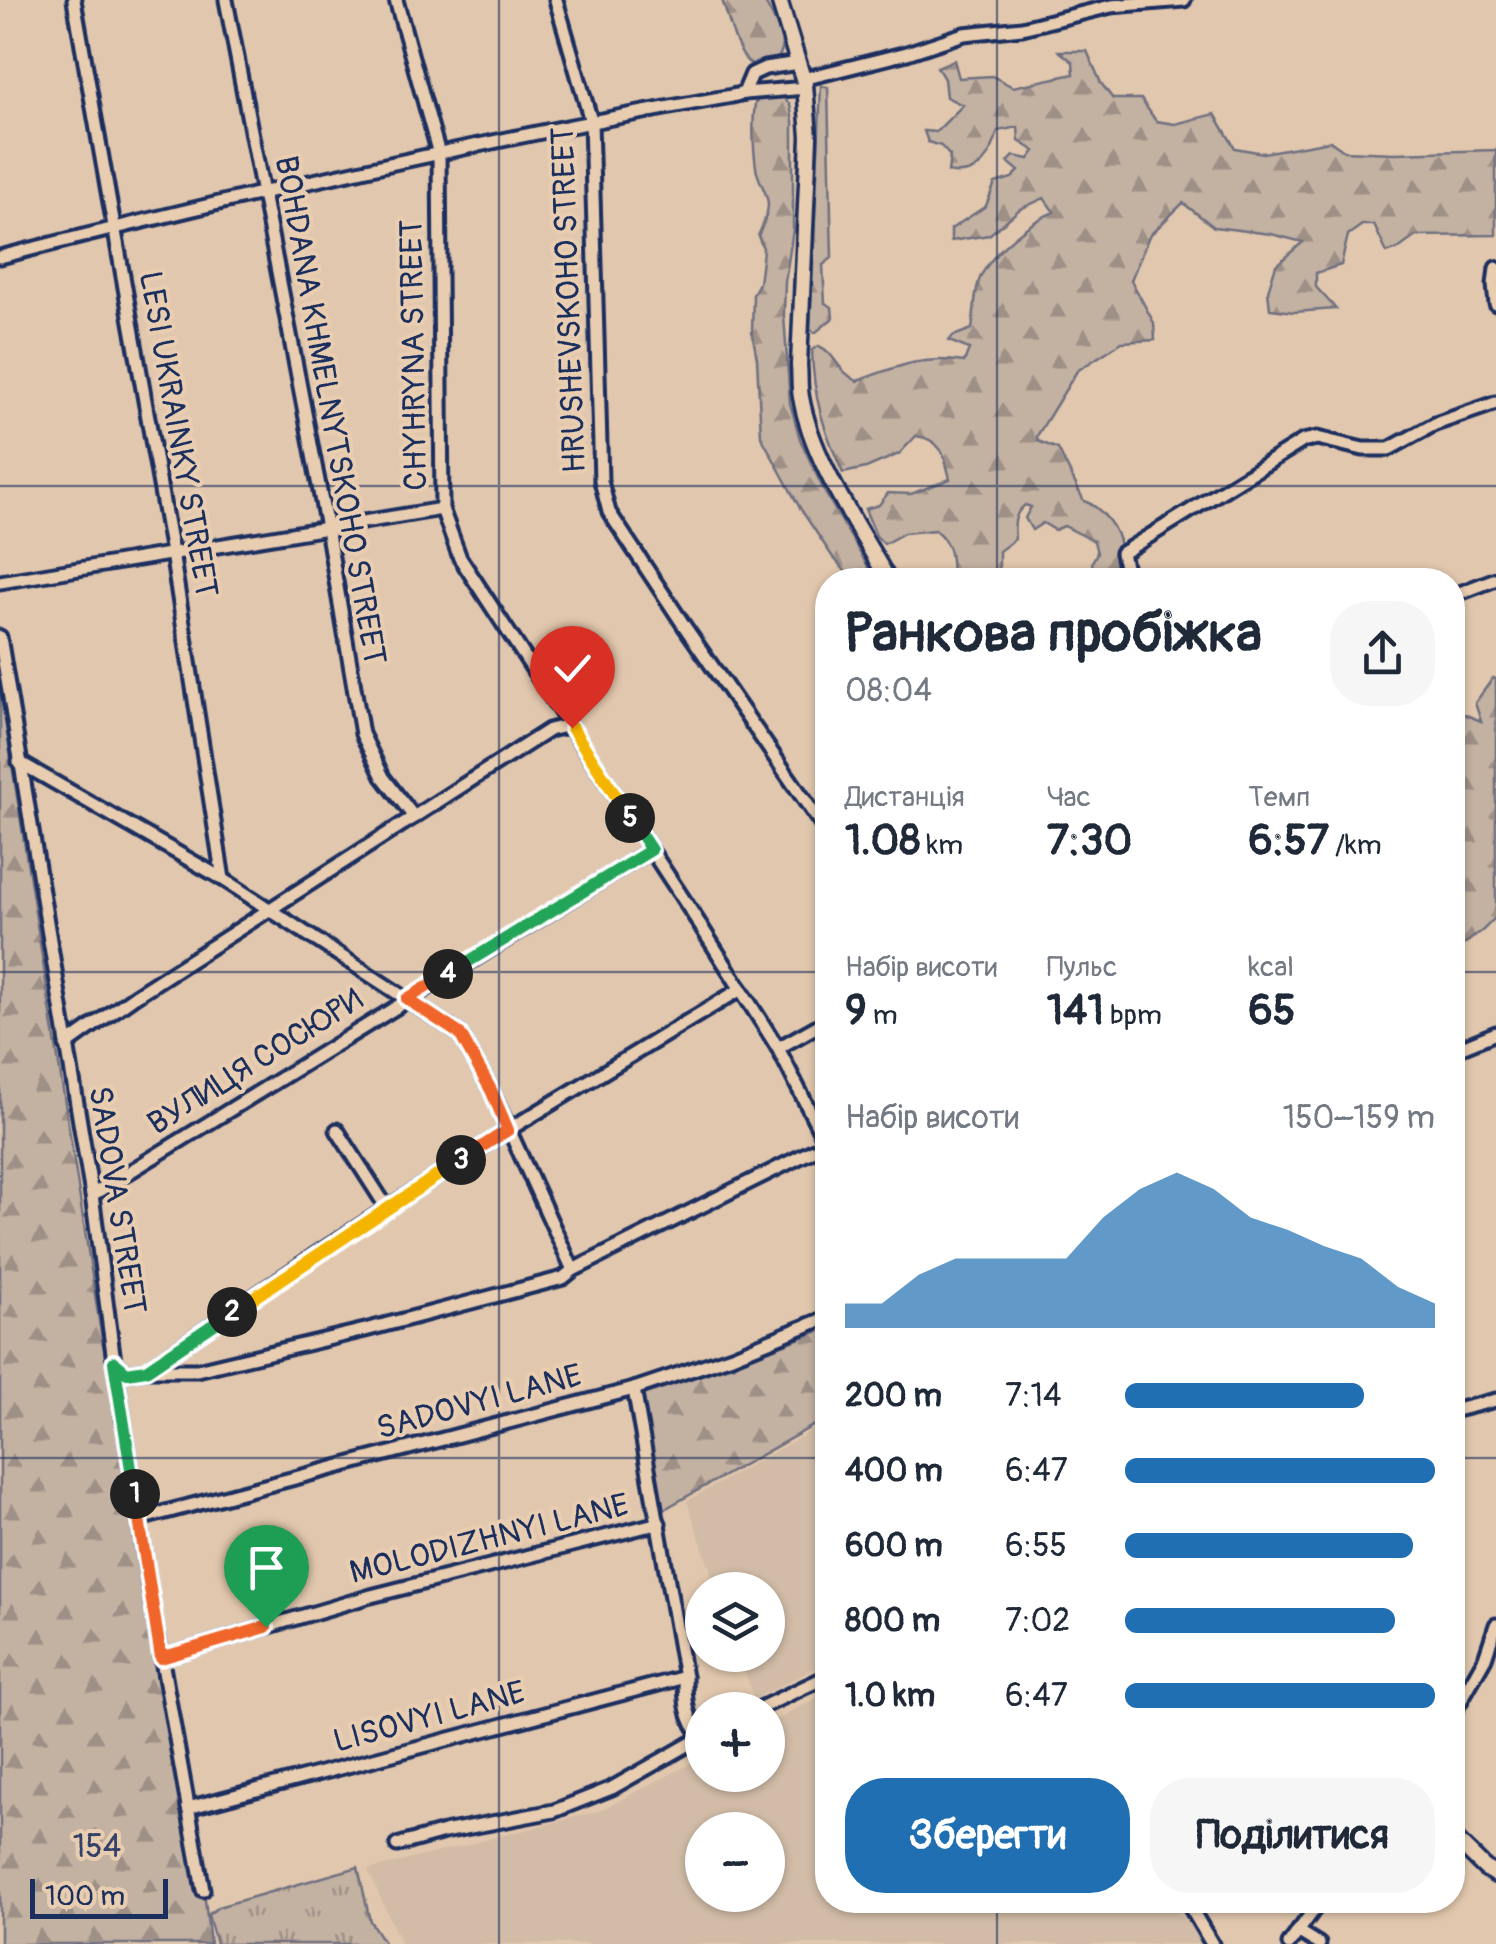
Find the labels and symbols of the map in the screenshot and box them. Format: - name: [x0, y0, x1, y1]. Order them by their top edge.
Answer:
- street label: HRUSHEVSKOHO STREET: [543, 126, 595, 474]
- street label: BOHDANA KHMELNYTSKOHO STREET: [266, 153, 395, 668]
- street label: CHYHRYNA STREET: [392, 219, 436, 491]
- street label: LESI UKRAINKY STREET: [130, 268, 226, 600]
- pin: [530, 626, 615, 729]
- pin: 5: [605, 793, 655, 843]
- pin: 4: [423, 949, 473, 999]
- street label: ВУЛИЦЯ СОСЮРИ: [140, 980, 371, 1144]
- street label: SADOVA STREET: [79, 1083, 155, 1317]
- pin: 3: [436, 1135, 486, 1185]
- pin: 2: [207, 1287, 257, 1337]
- street label: SADOVYI LANE: [372, 1355, 586, 1449]
- pin: 1: [110, 1469, 160, 1519]
- street label: MOLODIZHNYI LANE: [346, 1485, 633, 1593]
- pin: [224, 1525, 309, 1628]
- street label: LISOVYI LANE: [329, 1672, 530, 1762]
- park label: 154: [73, 1827, 121, 1867]
- scale bar: [30, 1874, 168, 1918]

